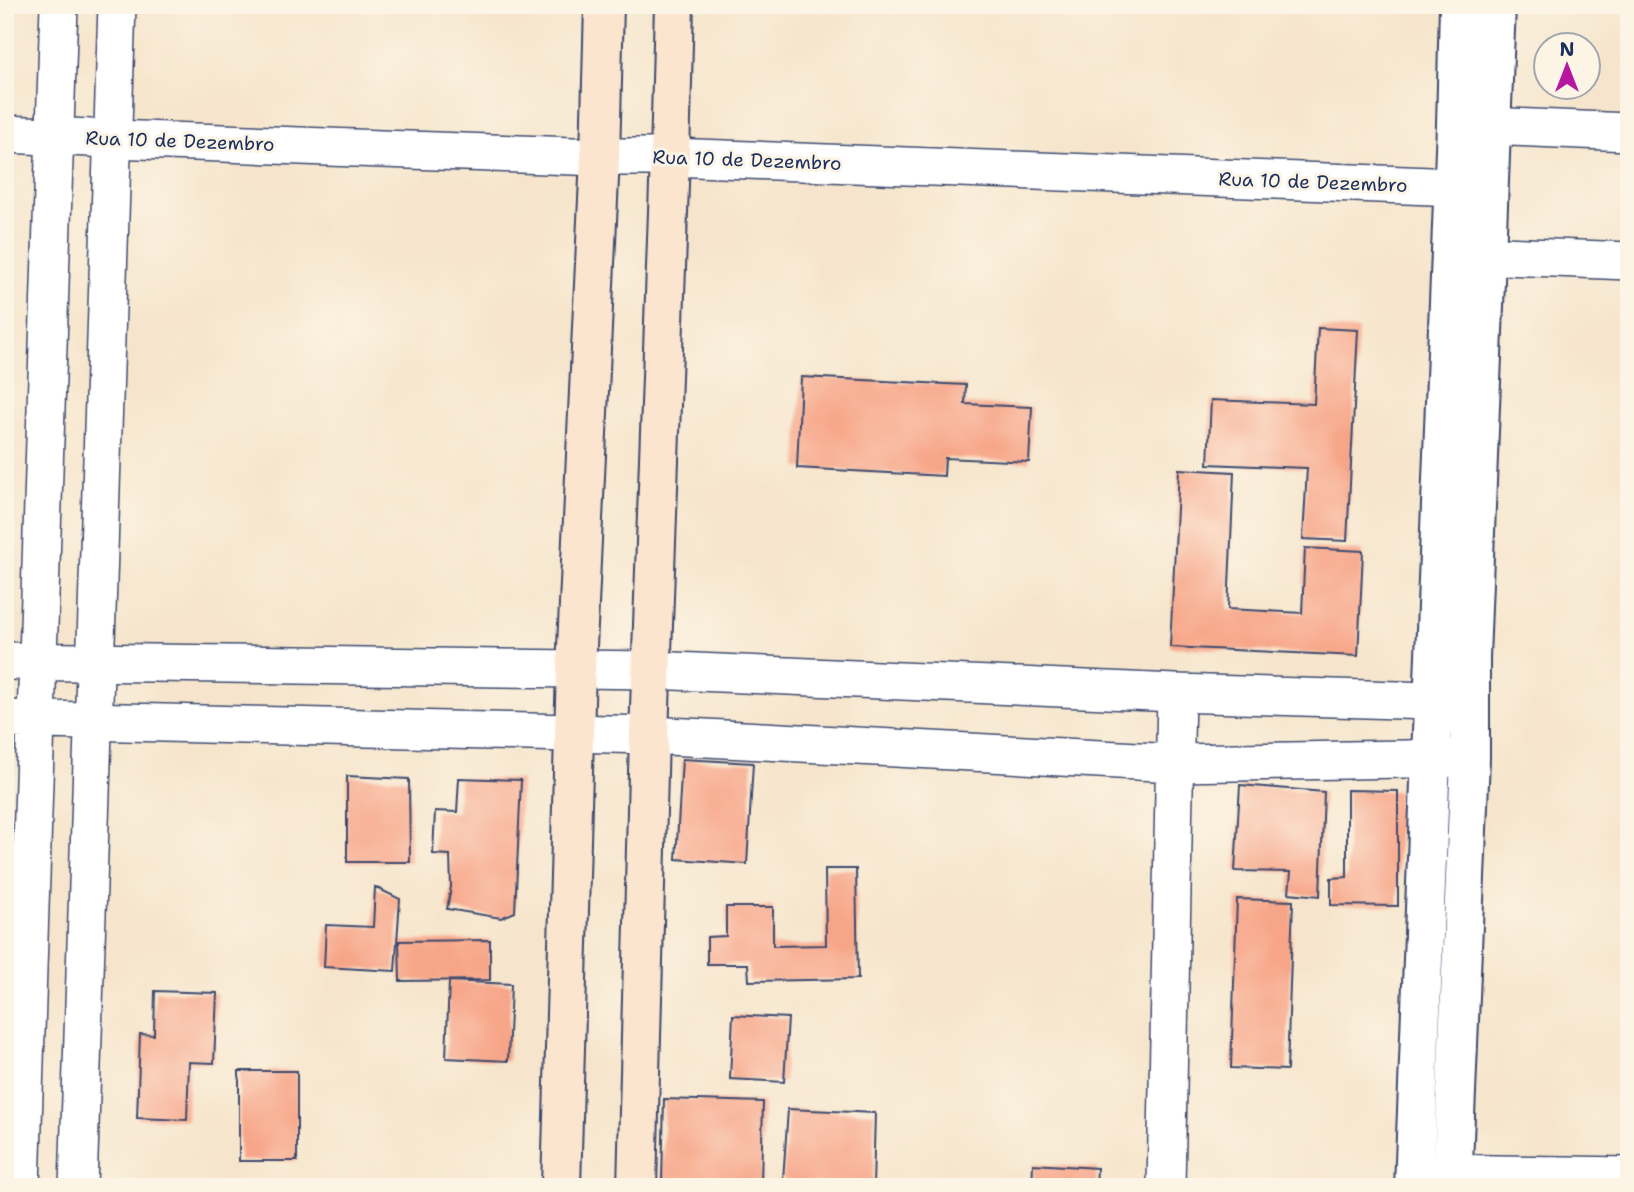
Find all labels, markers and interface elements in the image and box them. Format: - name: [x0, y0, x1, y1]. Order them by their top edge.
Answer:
- north arrow: [1532, 32, 1602, 102]
- text: N: [1559, 37, 1575, 62]
- street label: Rua 10 de Dezembro: [85, 125, 275, 157]
- street label: Rua 10 de Dezembro: [652, 144, 842, 176]
- street label: Rua 10 de Dezembro: [1218, 166, 1408, 198]

